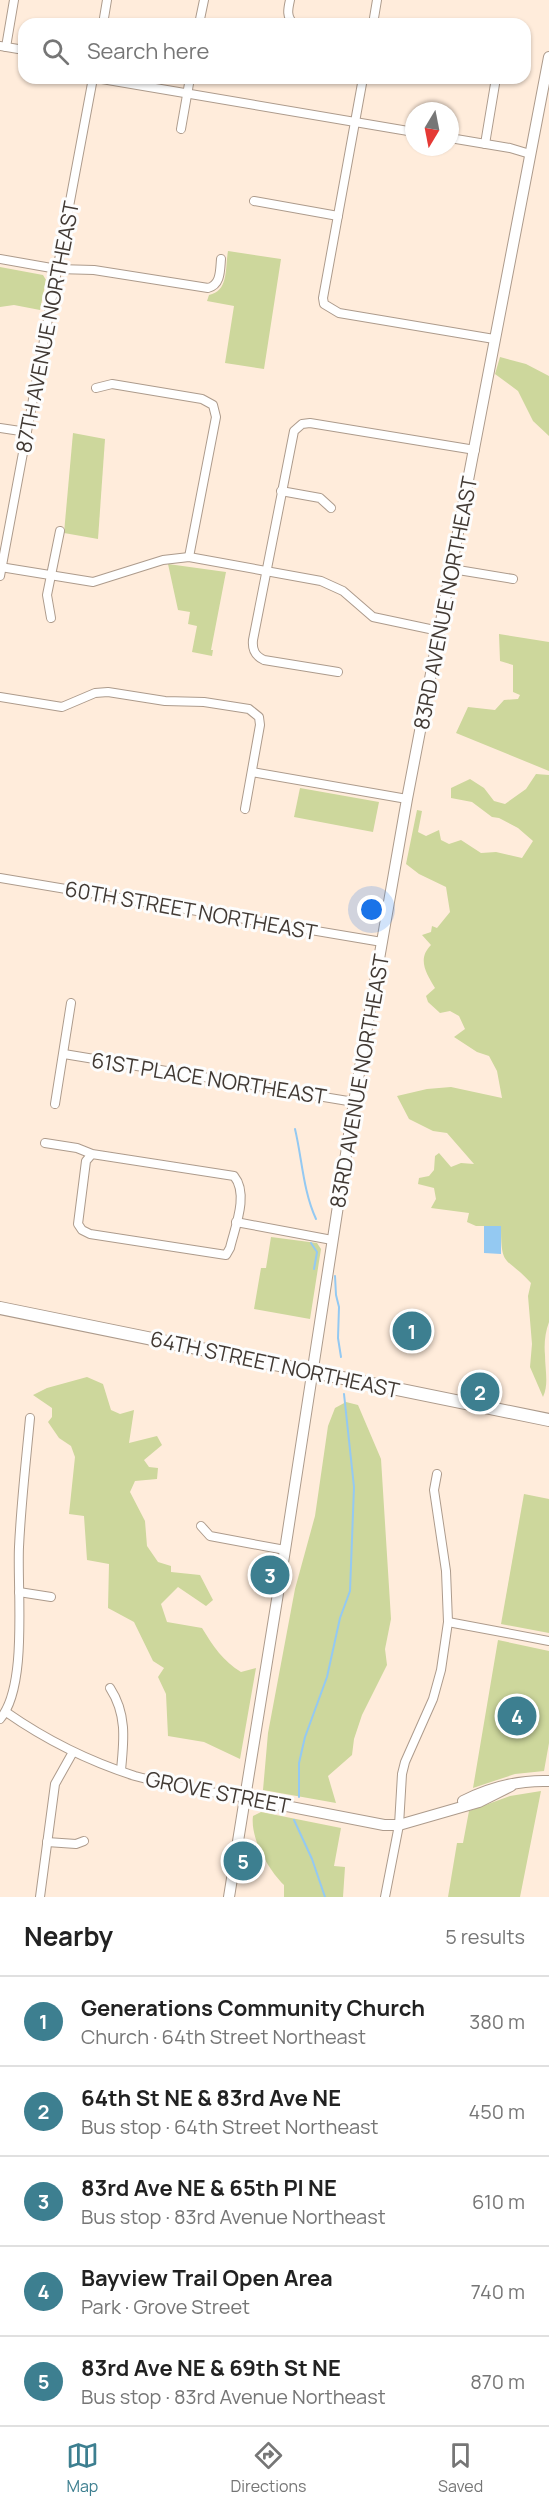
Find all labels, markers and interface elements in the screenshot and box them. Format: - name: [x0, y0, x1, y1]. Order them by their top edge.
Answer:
- search box: [18, 18, 531, 84]
- icon: search: [39, 35, 72, 68]
- text: Search here: [87, 36, 209, 66]
- north arrow: [405, 102, 459, 156]
- street label: 87TH AVENUE NORTHEAST: [9, 198, 85, 455]
- street label: 83RD AVENUE NORTHEAST: [407, 474, 483, 732]
- street label: 60TH STREET NORTHEAST: [63, 874, 320, 946]
- your location: [357, 895, 386, 924]
- street label: 83RD AVENUE NORTHEAST: [323, 951, 395, 1210]
- street label: 61ST PLACE NORTHEAST: [90, 1046, 329, 1110]
- pin: 1: [392, 1308, 432, 1354]
- street label: 64TH STREET NORTHEAST: [148, 1324, 403, 1404]
- pin: 2: [460, 1370, 500, 1414]
- pin: 3: [250, 1552, 290, 1598]
- pin: 4: [498, 1694, 536, 1738]
- street label: GROVE STREET: [143, 1764, 293, 1820]
- pin: 5: [224, 1838, 262, 1884]
- text: Nearby: [24, 1918, 113, 1954]
- text: 5 results: [445, 1923, 525, 1950]
- text: Generations Community Church: [81, 1993, 425, 2023]
- text: 1: [39, 2008, 48, 2035]
- text: 380 m: [469, 2008, 525, 2035]
- text: Church · 64th Street Northeast: [81, 2023, 366, 2050]
- text: 64th St NE & 83rd Ave NE: [81, 2083, 341, 2113]
- text: 2: [38, 2098, 49, 2125]
- text: 450 m: [469, 2098, 525, 2125]
- text: Bus stop · 64th Street Northeast: [81, 2113, 379, 2140]
- text: 83rd Ave NE & 65th Pl NE: [81, 2173, 337, 2203]
- text: 3: [38, 2188, 49, 2215]
- text: 610 m: [472, 2188, 525, 2215]
- text: Bus stop · 83rd Avenue Northeast: [81, 2203, 386, 2230]
- text: Bayview Trail Open Area: [81, 2263, 333, 2293]
- text: 4: [37, 2278, 50, 2305]
- text: 740 m: [471, 2278, 525, 2305]
- text: Park · Grove Street: [81, 2293, 250, 2320]
- text: 83rd Ave NE & 69th St NE: [81, 2353, 341, 2383]
- text: 5: [38, 2368, 49, 2395]
- text: 870 m: [470, 2368, 525, 2395]
- text: Bus stop · 83rd Avenue Northeast: [81, 2383, 386, 2410]
- tab: Map: [66, 2439, 99, 2497]
- tab: Directions: [231, 2439, 306, 2497]
- tab: Saved: [438, 2439, 483, 2497]

